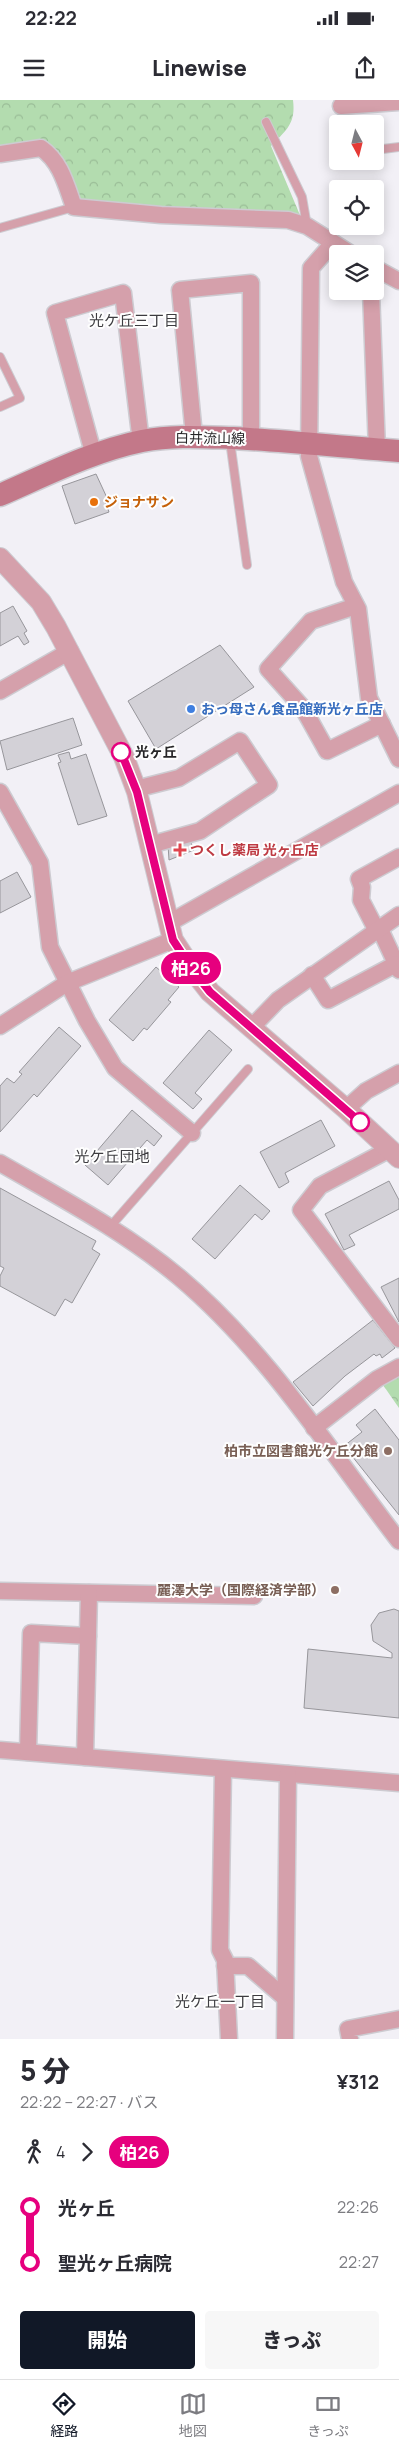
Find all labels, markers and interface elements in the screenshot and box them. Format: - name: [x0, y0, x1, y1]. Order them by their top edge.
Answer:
- text: 22:22: [25, 5, 77, 31]
- text: Linewise: [152, 53, 247, 83]
- icon: menu: [20, 54, 48, 82]
- icon: share: [351, 54, 379, 82]
- north arrow: [329, 115, 384, 170]
- map controls: [329, 115, 384, 300]
- button: locate: [329, 180, 384, 235]
- button: layers: [329, 245, 384, 300]
- district label: 光ケ丘三丁目: [89, 310, 179, 331]
- street label: 白井流山線: [175, 427, 245, 448]
- place label: ジョナサン: [104, 492, 174, 511]
- marker: ジョナサン: [88, 496, 100, 508]
- place label: おっ母さん食品館新光ヶ丘店: [201, 699, 383, 718]
- marker: おっ母さん食品館新光ヶ丘店: [185, 703, 197, 715]
- marker: 光ヶ丘: [111, 742, 131, 762]
- place label: 光ヶ丘: [135, 742, 177, 761]
- place label: つくし薬局 光ヶ丘店: [190, 840, 319, 859]
- marker: つくし薬局 光ヶ丘店: [174, 844, 186, 856]
- line badge: 柏26: [162, 952, 220, 984]
- text: 柏26: [171, 956, 211, 980]
- unlabelled marker: [350, 1112, 370, 1132]
- district label: 光ケ丘団地: [74, 1146, 150, 1167]
- place label: 柏市立図書館光ケ丘分館: [224, 1441, 378, 1460]
- marker: 柏市立図書館光ケ丘分館: [382, 1445, 394, 1457]
- place label: 麗澤大学（国際経済学部）: [157, 1580, 325, 1599]
- marker: 麗澤大学（国際経済学部）: [329, 1584, 341, 1596]
- district label: 光ケ丘一丁目: [175, 1991, 265, 2012]
- text: 5 分: [20, 2051, 70, 2089]
- text: ¥312: [337, 2069, 379, 2095]
- text: 22:22 – 22:27 · バス: [20, 2091, 159, 2113]
- icon: walk: [20, 2138, 48, 2166]
- icon: forward: [73, 2138, 101, 2166]
- text: 柏26: [119, 2140, 159, 2164]
- text: 4: [56, 2141, 65, 2163]
- text: 光ヶ丘: [58, 2195, 115, 2221]
- text: 22:26: [337, 2196, 379, 2218]
- text: 聖光ヶ丘病院: [58, 2250, 172, 2276]
- text: 22:27: [339, 2251, 379, 2273]
- button: 開始: [20, 2311, 195, 2369]
- button: きっぷ: [205, 2311, 379, 2369]
- tab: 経路: [50, 2390, 78, 2440]
- tab: 地図: [179, 2390, 207, 2440]
- tab: きっぷ: [307, 2390, 349, 2440]

